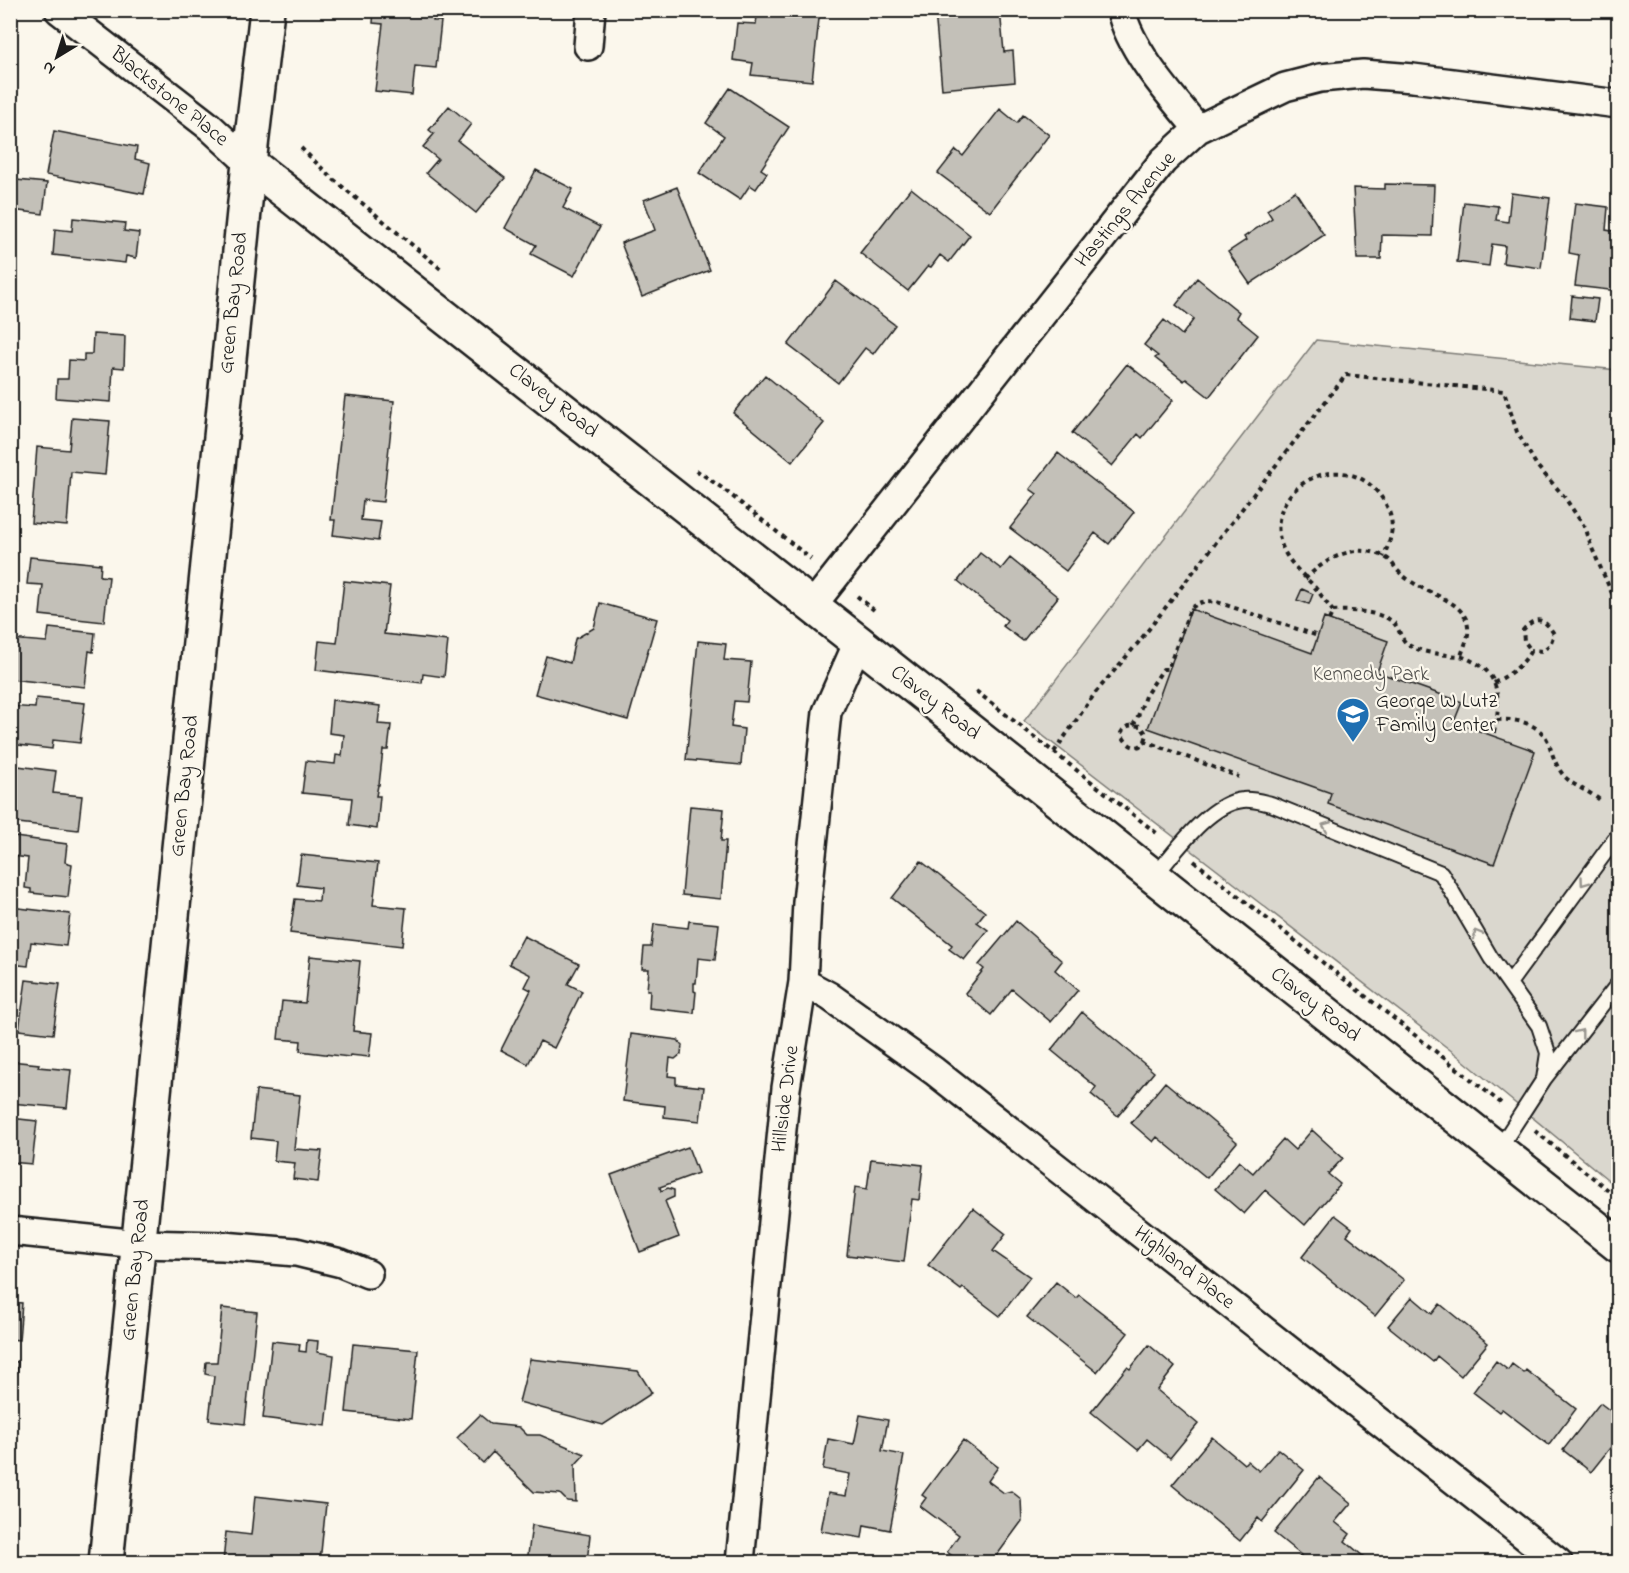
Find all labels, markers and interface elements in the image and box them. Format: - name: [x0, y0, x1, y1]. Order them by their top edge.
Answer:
- north arrow: [27, 27, 87, 87]
- street label: Blackstone Place: [103, 39, 235, 154]
- text: N: [37, 54, 61, 80]
- street label: Hastings Avenue: [1068, 145, 1186, 276]
- street label: Green Bay Road: [212, 231, 258, 375]
- street label: Clavey Road: [500, 356, 605, 447]
- street label: Clavey Road: [882, 658, 987, 749]
- park label: Kennedy Park: [1313, 660, 1430, 692]
- place label: George W Lutz Family Center: [1375, 687, 1497, 743]
- school or university icon: George W Lutz Family Center: [1335, 696, 1371, 743]
- street label: Green Bay Road: [163, 714, 209, 858]
- one-way arrow: [1321, 821, 1332, 833]
- one-way arrow: [1580, 876, 1591, 887]
- one-way arrow: [1473, 930, 1485, 940]
- street label: Clavey Road: [1262, 960, 1367, 1051]
- one-way arrow: [1572, 1029, 1583, 1040]
- street label: Hillside Drive: [765, 1043, 808, 1154]
- street label: Green Bay Road: [114, 1198, 160, 1342]
- street label: Highland Place: [1126, 1219, 1242, 1319]

